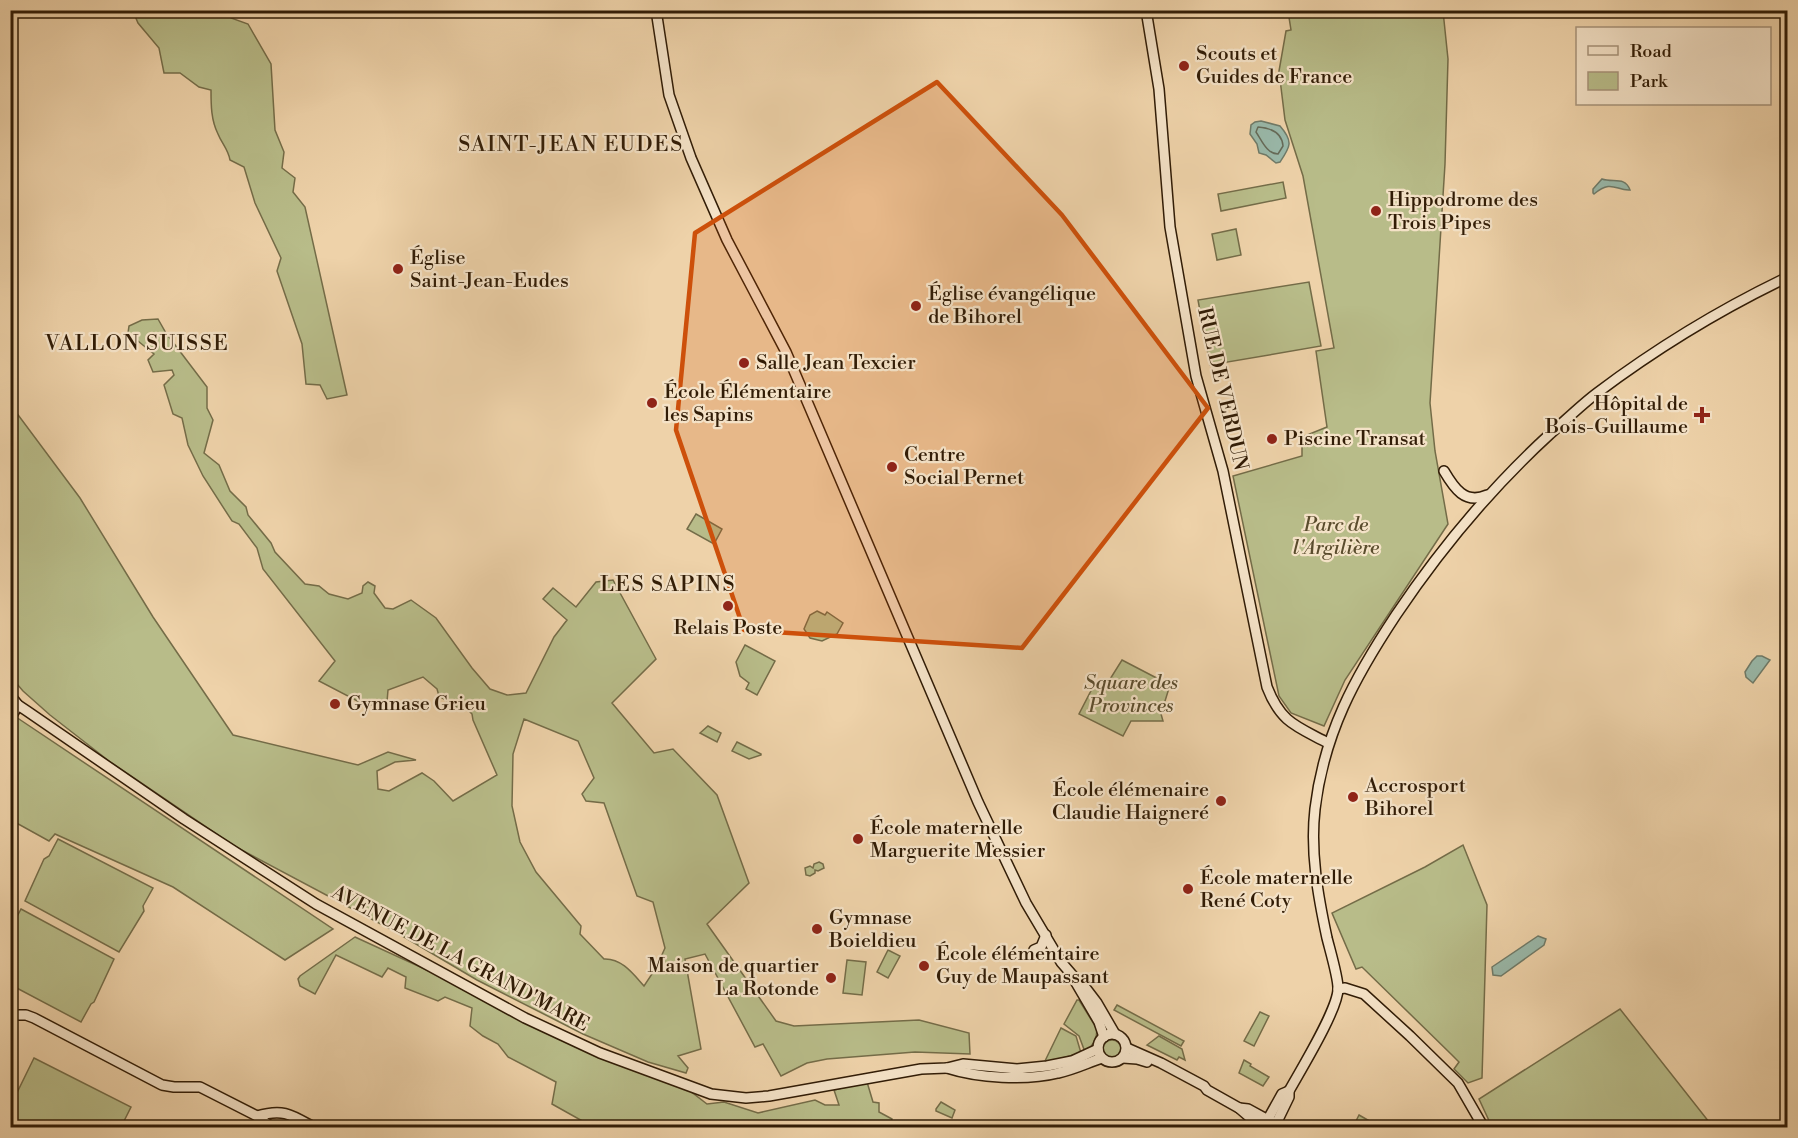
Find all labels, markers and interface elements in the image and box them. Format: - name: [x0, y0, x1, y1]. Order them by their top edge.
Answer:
- legend: [1576, 27, 1771, 105]
- text: Road: [1630, 40, 1673, 63]
- place label: Scouts et Guides de France: [1196, 42, 1352, 90]
- marker: Scouts et Guides de France: [1177, 59, 1191, 73]
- text: Park: [1630, 70, 1669, 93]
- district label: SAINT-JEAN EUDES: [458, 132, 684, 158]
- place label: Hippodrome des Trois Pipes: [1388, 188, 1538, 236]
- marker: Hippodrome des Trois Pipes: [1369, 204, 1383, 218]
- place label: Église Saint-Jean-Eudes: [410, 245, 569, 294]
- marker: Église Saint-Jean-Eudes: [391, 262, 405, 276]
- place label: Église évangélique de Bihorel: [928, 281, 1096, 330]
- marker: Église évangélique de Bihorel: [909, 299, 923, 313]
- street label: RUE DE VERDUN: [1191, 305, 1253, 473]
- district label: VALLON SUISSE: [44, 331, 229, 357]
- place label: Salle Jean Texcier: [756, 351, 916, 376]
- marker: Salle Jean Texcier: [737, 356, 751, 370]
- place label: École Élémentaire les Sapins: [664, 379, 831, 428]
- place label: Hôpital de Bois-Guillaume: [1544, 392, 1688, 440]
- marker: École Élémentaire les Sapins: [645, 396, 659, 410]
- marker: Hôpital de Bois-Guillaume: [1693, 406, 1711, 424]
- place label: Piscine Transat: [1284, 427, 1426, 452]
- marker: Piscine Transat: [1265, 432, 1279, 446]
- place label: Centre Social Pernet: [904, 443, 1024, 491]
- marker: Centre Social Pernet: [885, 460, 899, 474]
- park label: Parc de l'Argilière: [1293, 513, 1380, 561]
- district label: LES SAPINS: [600, 572, 736, 598]
- marker: Relais Poste: [721, 599, 735, 613]
- place label: Relais Poste: [674, 616, 782, 641]
- park label: Square des Provinces: [1084, 671, 1179, 719]
- place label: Gymnase Grieu: [347, 692, 486, 717]
- marker: Gymnase Grieu: [328, 697, 342, 711]
- place label: Accrosport Bihorel: [1364, 774, 1466, 822]
- place label: École élémenaire Claudie Haigneré: [1052, 777, 1209, 826]
- marker: Accrosport Bihorel: [1346, 790, 1360, 804]
- marker: École élémenaire Claudie Haigneré: [1214, 794, 1228, 808]
- place label: École maternelle Marguerite Messier: [870, 815, 1046, 864]
- marker: École maternelle Marguerite Messier: [851, 832, 865, 846]
- place label: École maternelle René Coty: [1200, 865, 1353, 914]
- street label: AVENUE DE LA GRAND'MARE: [326, 880, 593, 1038]
- marker: École maternelle René Coty: [1181, 882, 1195, 896]
- place label: Gymnase Boieldieu: [828, 906, 917, 954]
- marker: Gymnase Boieldieu: [810, 922, 824, 936]
- place label: École élémentaire Guy de Maupassant: [936, 941, 1109, 990]
- place label: Maison de quartier La Rotonde: [647, 954, 819, 1002]
- marker: École élémentaire Guy de Maupassant: [917, 959, 931, 973]
- marker: Maison de quartier La Rotonde: [824, 971, 838, 985]

